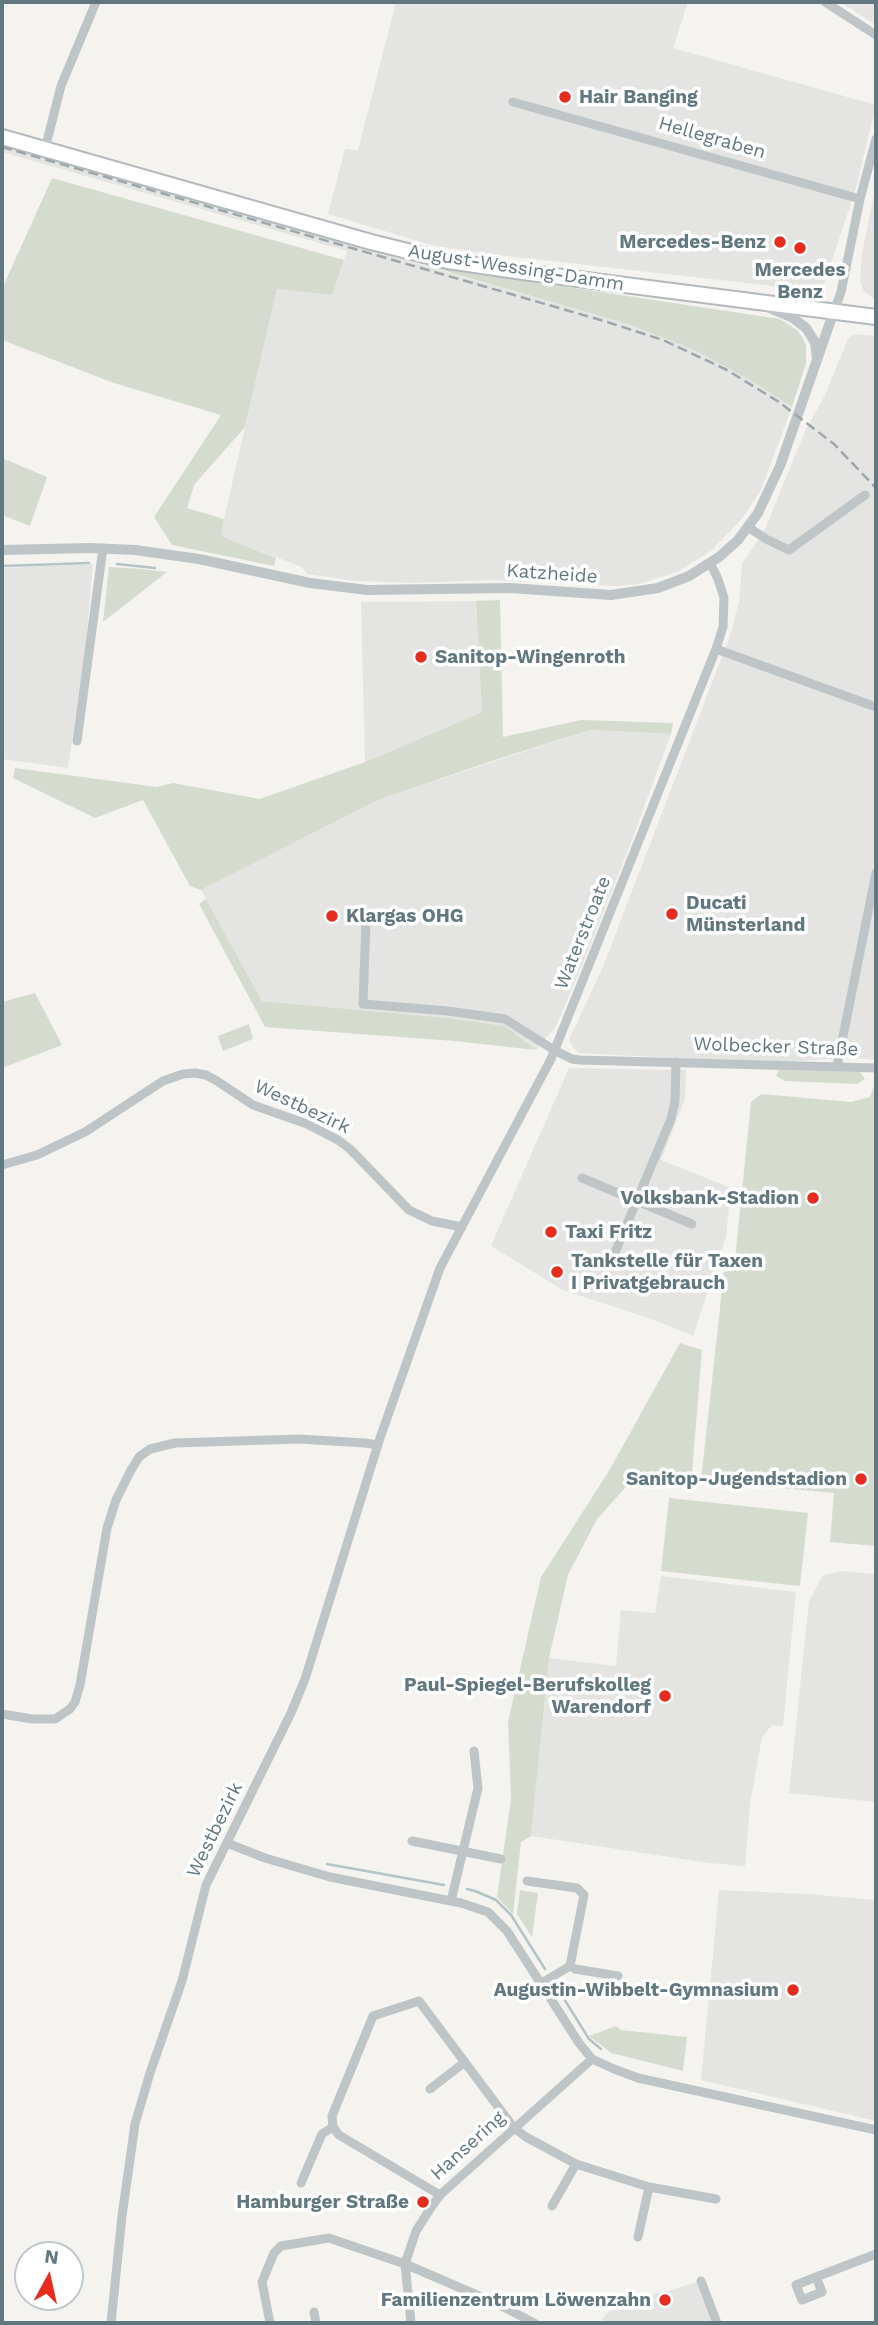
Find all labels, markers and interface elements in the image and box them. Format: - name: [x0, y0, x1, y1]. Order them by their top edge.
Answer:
- place label: Hair Banging: [579, 86, 698, 108]
- marker: Hair Banging: [557, 89, 573, 105]
- street label: Hellegraben: [656, 112, 768, 164]
- place label: Mercedes-Benz: [619, 231, 766, 253]
- marker: Mercedes-Benz: [772, 234, 788, 250]
- street label: August-Wessing-Damm: [406, 240, 626, 296]
- marker: Mercedes Benz: [792, 240, 808, 256]
- place label: Mercedes Benz: [754, 259, 846, 303]
- street label: Katzheide: [506, 559, 598, 589]
- place label: Sanitop-Wingenroth: [435, 646, 626, 668]
- marker: Sanitop-Wingenroth: [413, 649, 429, 665]
- street label: Waterstroate: [550, 873, 616, 993]
- place label: Ducati Münsterland: [686, 892, 805, 936]
- place label: Klargas OHG: [346, 905, 464, 927]
- marker: Ducati Münsterland: [664, 906, 680, 922]
- marker: Klargas OHG: [324, 908, 340, 924]
- street label: Wolbecker Straße: [693, 1033, 859, 1061]
- street label: Westbezirk: [250, 1075, 354, 1139]
- place label: Volksbank-Stadion: [620, 1187, 799, 1209]
- marker: Volksbank-Stadion: [805, 1190, 821, 1206]
- place label: Taxi Fritz: [565, 1221, 652, 1243]
- marker: Taxi Fritz: [543, 1224, 559, 1240]
- place label: Tankstelle für Taxen I Privatgebrauch: [571, 1250, 763, 1294]
- marker: Tankstelle für Taxen I Privatgebrauch: [549, 1264, 565, 1280]
- place label: Sanitop-Jugendstadion: [626, 1468, 847, 1490]
- marker: Sanitop-Jugendstadion: [853, 1471, 869, 1487]
- place label: Paul-Spiegel-Berufskolleg Warendorf: [404, 1674, 651, 1718]
- marker: Paul-Spiegel-Berufskolleg Warendorf: [657, 1688, 673, 1704]
- street label: Westbezirk: [182, 1779, 248, 1881]
- place label: Augustin-Wibbelt-Gymnasium: [494, 1979, 779, 2001]
- marker: Augustin-Wibbelt-Gymnasium: [785, 1982, 801, 1998]
- street label: Hansering: [426, 2107, 510, 2185]
- place label: Hamburger Straße: [236, 2191, 409, 2213]
- marker: Hamburger Straße: [415, 2194, 431, 2210]
- north arrow: [14, 2241, 84, 2311]
- text: N: [43, 2244, 60, 2269]
- place label: Familienzentrum Löwenzahn: [381, 2289, 651, 2311]
- marker: Familienzentrum Löwenzahn: [657, 2292, 673, 2308]

